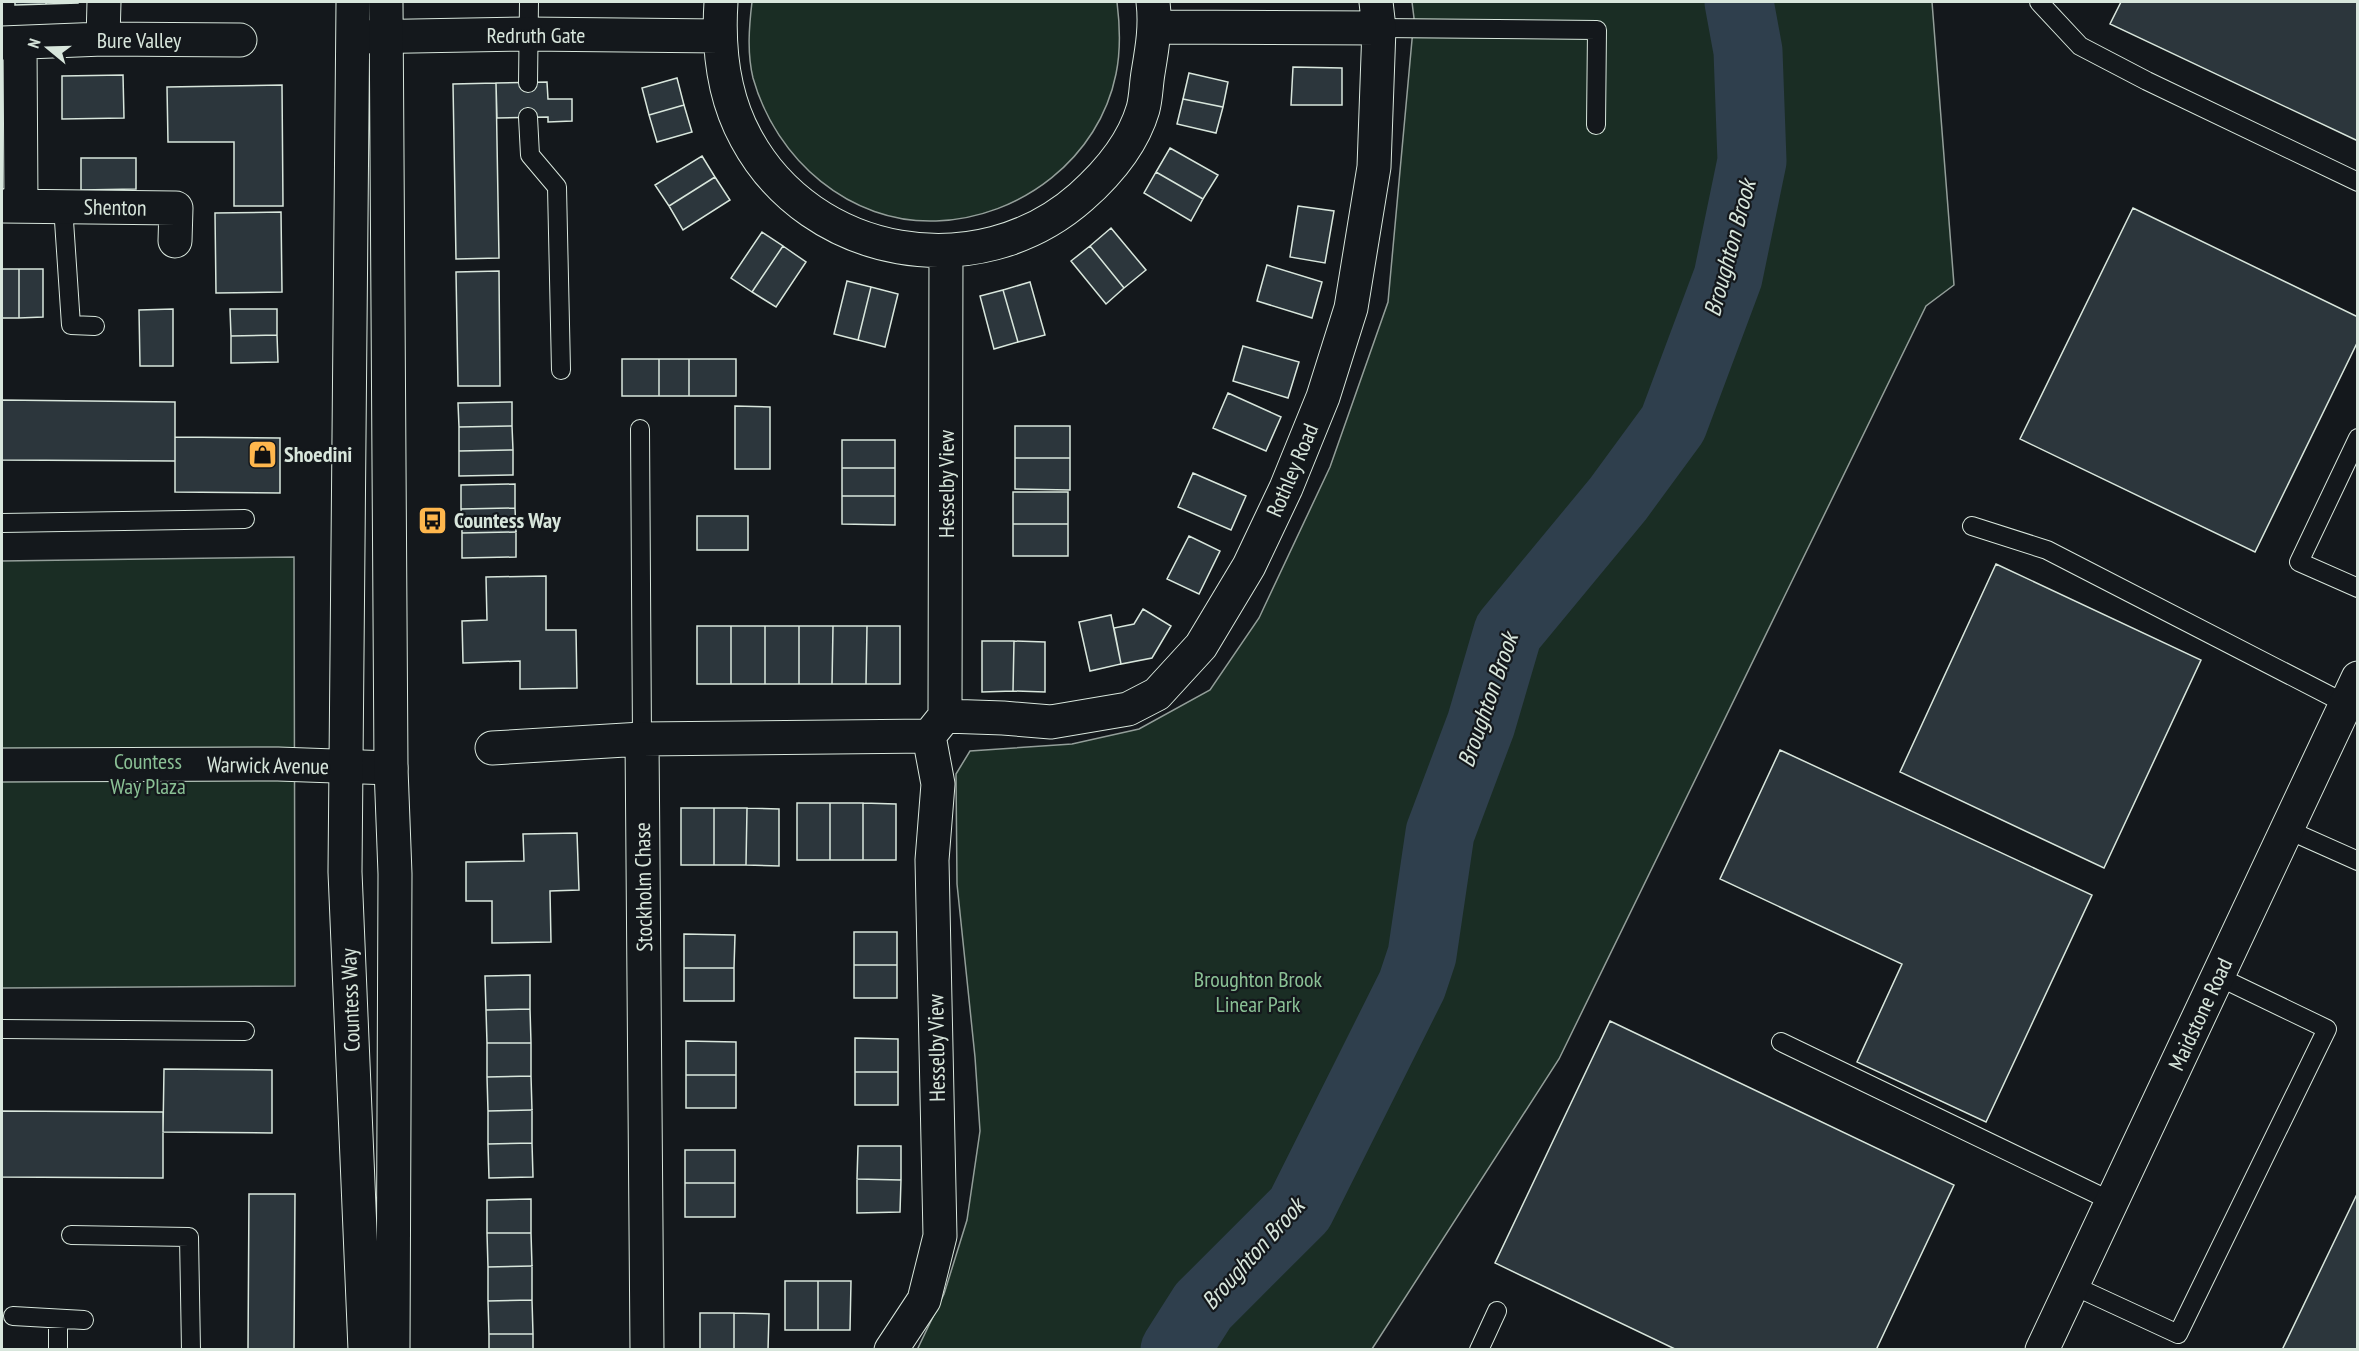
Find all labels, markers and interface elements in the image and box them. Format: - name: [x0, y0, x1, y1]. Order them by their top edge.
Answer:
- north arrow: [18, 18, 78, 78]
- street label: Redruth Gate: [487, 21, 585, 49]
- street label: Bure Valley: [97, 26, 182, 54]
- text: N: [23, 36, 45, 50]
- water label: Broughton Brook: [1696, 174, 1763, 319]
- street label: Shenton: [83, 192, 147, 222]
- street label: Rothley Road: [1260, 419, 1324, 521]
- street label: Hesselby View: [932, 430, 960, 538]
- shop icon: Shoedini: [247, 438, 279, 470]
- place label: Shoedini: [284, 440, 352, 468]
- bus stop icon: Countess Way: [417, 504, 449, 536]
- place label: Countess Way: [454, 506, 562, 534]
- water label: Broughton Brook: [1450, 626, 1526, 771]
- park label: Countess Way Plaza: [110, 747, 186, 800]
- street label: Warwick Avenue: [207, 750, 329, 780]
- street label: Stockholm Chase: [628, 822, 658, 952]
- street label: Countess Way: [334, 947, 366, 1052]
- street label: Maidstone Road: [2162, 953, 2238, 1075]
- park label: Broughton Brook Linear Park: [1194, 965, 1323, 1018]
- street label: Hesselby View: [921, 994, 951, 1102]
- water label: Broughton Brook: [1194, 1189, 1313, 1316]

